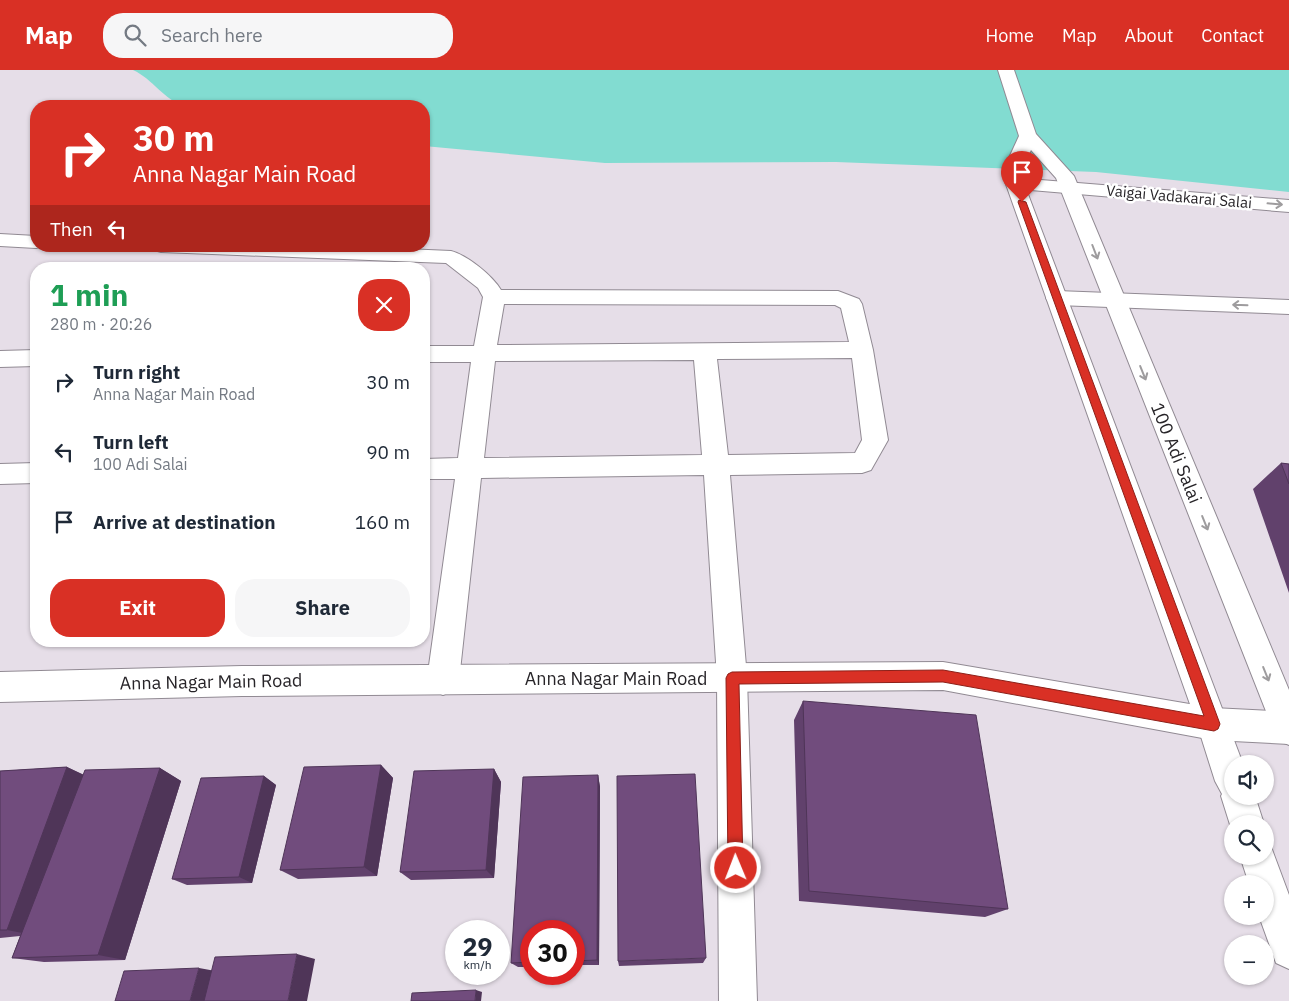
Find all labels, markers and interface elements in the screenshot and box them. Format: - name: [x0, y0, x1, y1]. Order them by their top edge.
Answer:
- search box: [103, 13, 453, 58]
- text: Map: [25, 19, 73, 51]
- icon: search: [121, 21, 149, 49]
- text: Search here: [161, 23, 263, 47]
- text: Home: [986, 24, 1034, 47]
- text: Map: [1062, 24, 1097, 47]
- text: About: [1125, 24, 1173, 47]
- text: Contact: [1201, 24, 1264, 47]
- text: 30 m: [133, 115, 215, 161]
- icon: right: [50, 120, 115, 185]
- pin: [1001, 151, 1043, 202]
- icon: arrive: [1008, 158, 1036, 186]
- text: Anna Nagar Main Road: [133, 159, 356, 188]
- street label: Vaigai Vadakarai Salai: [1105, 181, 1253, 212]
- one-way arrow: [1267, 200, 1283, 209]
- icon: left: [103, 215, 131, 243]
- text: Then: [50, 217, 93, 241]
- one-way arrow: [1091, 244, 1100, 259]
- text: 1 min: [50, 275, 128, 314]
- button: close: [358, 279, 410, 331]
- one-way arrow: [1233, 301, 1249, 310]
- text: 280 m · 20:26: [50, 314, 152, 334]
- text: Turn right: [93, 360, 180, 384]
- one-way arrow: [1139, 365, 1149, 380]
- icon: right: [50, 368, 78, 396]
- text: 30 m: [366, 370, 410, 394]
- text: Anna Nagar Main Road: [93, 384, 255, 404]
- street label: 100 Adi Salai: [1146, 399, 1207, 506]
- text: Turn left: [93, 430, 169, 454]
- icon: left: [50, 438, 78, 466]
- text: 90 m: [366, 440, 410, 464]
- text: 100 Adi Salai: [93, 454, 188, 474]
- icon: arrive: [50, 508, 78, 536]
- text: Arrive at destination: [93, 510, 276, 534]
- text: 160 m: [355, 510, 410, 534]
- one-way arrow: [1201, 515, 1210, 530]
- button: Exit: [50, 579, 225, 637]
- button: Share: [235, 579, 410, 637]
- one-way arrow: [1262, 666, 1272, 681]
- street label: Anna Nagar Main Road: [525, 667, 707, 690]
- street label: Anna Nagar Main Road: [119, 668, 303, 695]
- map controls: [1224, 755, 1274, 985]
- button: sound: [1224, 755, 1274, 805]
- button: search: [1224, 815, 1274, 865]
- position arrow: [709, 841, 761, 893]
- button: +: [1224, 875, 1274, 925]
- speed limit sign: 30: [520, 920, 585, 985]
- text: 29: [462, 930, 493, 963]
- button: −: [1224, 935, 1274, 985]
- text: km/h: [463, 957, 492, 972]

